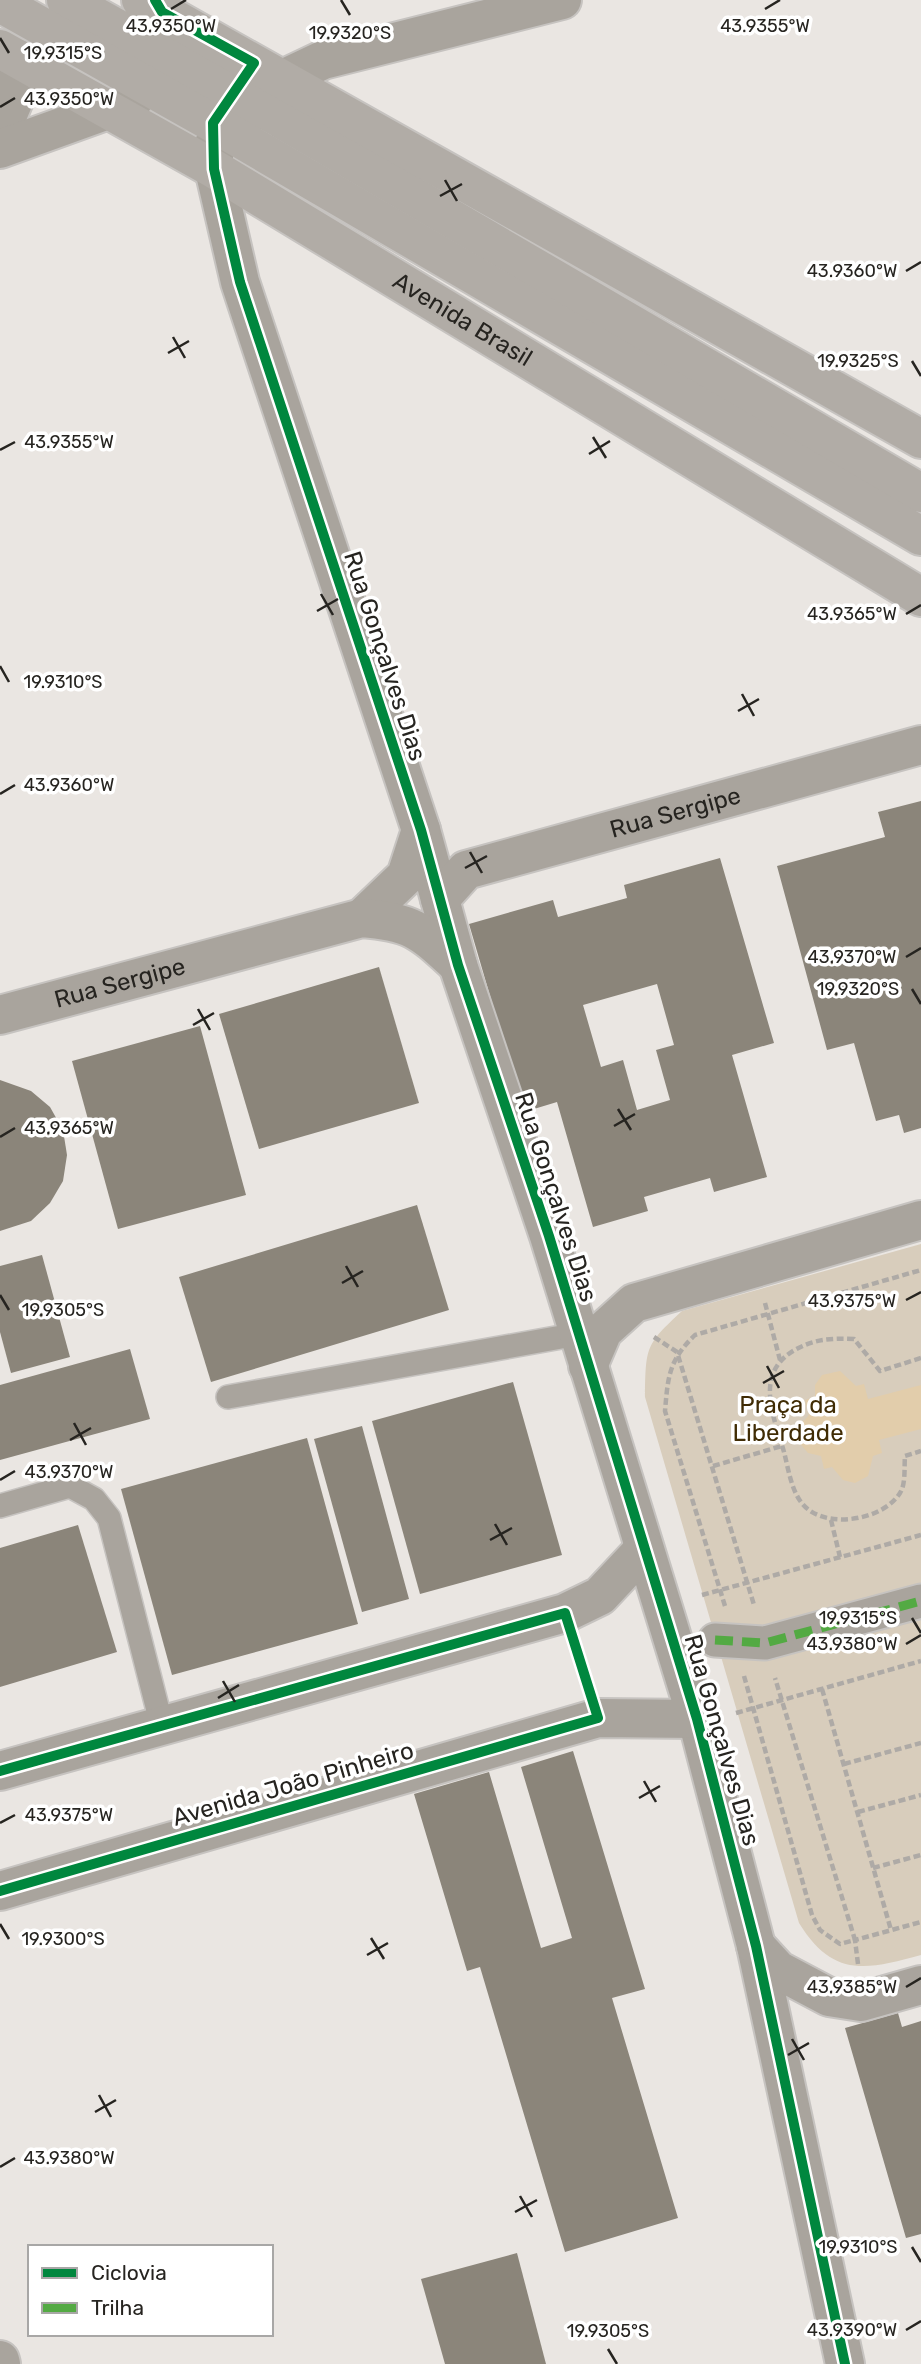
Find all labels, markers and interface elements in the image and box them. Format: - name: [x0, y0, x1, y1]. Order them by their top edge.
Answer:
- text: 43.9350°W: [126, 15, 216, 37]
- text: 43.9355°W: [720, 15, 810, 37]
- text: 19.9320°S: [309, 22, 391, 44]
- text: 19.9315°S: [24, 42, 102, 64]
- text: 43.9350°W: [24, 88, 114, 110]
- text: 43.9360°W: [807, 260, 897, 282]
- street label: Avenida Brasil: [388, 267, 537, 372]
- text: 19.9325°S: [817, 350, 899, 372]
- text: 43.9355°W: [24, 431, 114, 453]
- street label: Rua Gonçalves Dias: [338, 548, 432, 764]
- text: 43.9365°W: [807, 603, 897, 625]
- text: 19.9310°S: [23, 671, 103, 693]
- text: 43.9360°W: [24, 774, 114, 796]
- street label: Rua Sergipe: [607, 781, 744, 844]
- text: 43.9370°W: [807, 946, 897, 968]
- street label: Rua Sergipe: [51, 952, 188, 1014]
- text: 19.9320°S: [817, 978, 899, 1000]
- street label: Rua Gonçalves Dias: [509, 1089, 603, 1305]
- text: 43.9365°W: [24, 1117, 114, 1139]
- text: 43.9375°W: [808, 1290, 896, 1312]
- text: 19.9305°S: [22, 1299, 104, 1321]
- park label: Praça da Liberdade: [732, 1391, 844, 1447]
- text: 43.9370°W: [24, 1461, 114, 1483]
- text: 19.9315°S: [819, 1607, 897, 1629]
- street label: Rua Gonçalves Dias: [678, 1631, 766, 1849]
- text: 43.9380°W: [806, 1633, 898, 1655]
- street label: Avenida João Pinheiro: [169, 1736, 417, 1832]
- text: 43.9375°W: [25, 1804, 113, 1826]
- text: 19.9300°S: [21, 1928, 105, 1950]
- text: 43.9385°W: [807, 1976, 897, 1998]
- text: 43.9380°W: [23, 2147, 115, 2169]
- text: 19.9310°S: [818, 2236, 898, 2258]
- legend: [28, 2245, 273, 2336]
- text: Ciclovia: [91, 2260, 167, 2285]
- text: Trilha: [91, 2295, 144, 2320]
- text: 43.9390°W: [807, 2319, 897, 2341]
- text: 19.9305°S: [567, 2320, 649, 2342]

